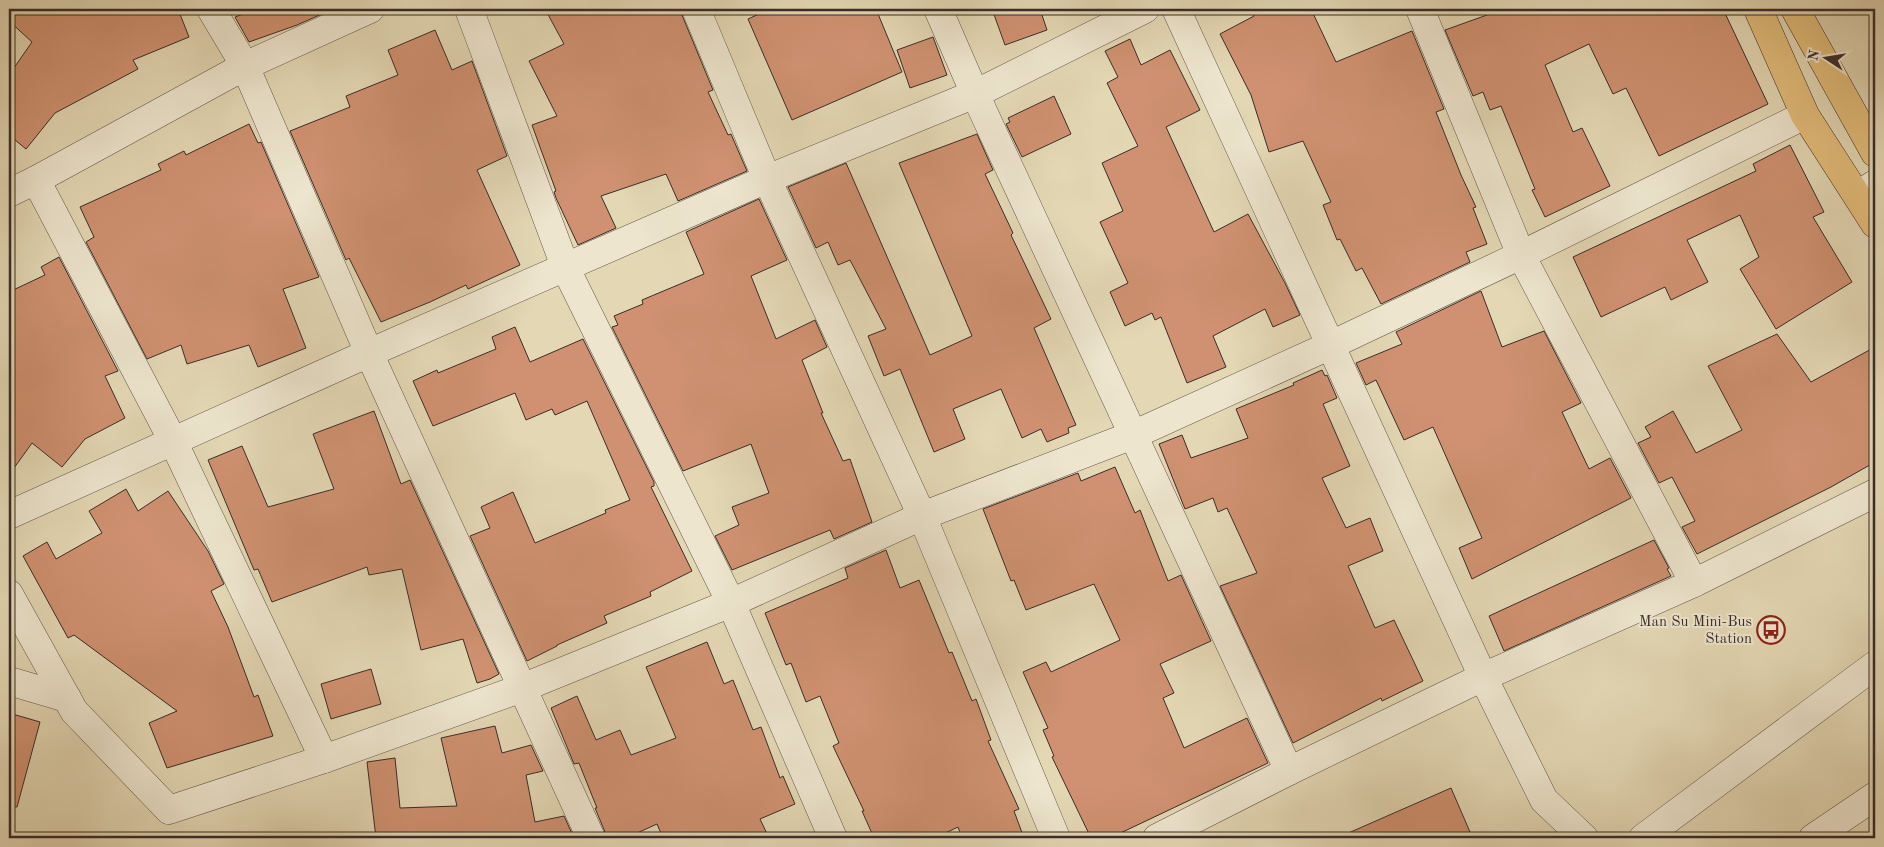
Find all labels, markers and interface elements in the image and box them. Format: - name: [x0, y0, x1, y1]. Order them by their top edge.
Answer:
- north arrow: [1802, 32, 1852, 82]
- text: N: [1806, 49, 1822, 62]
- place label: Man Su Mini-Bus Station: [1639, 615, 1752, 647]
- bus stop icon: Man Su Mini-Bus Station: [1756, 615, 1786, 645]

